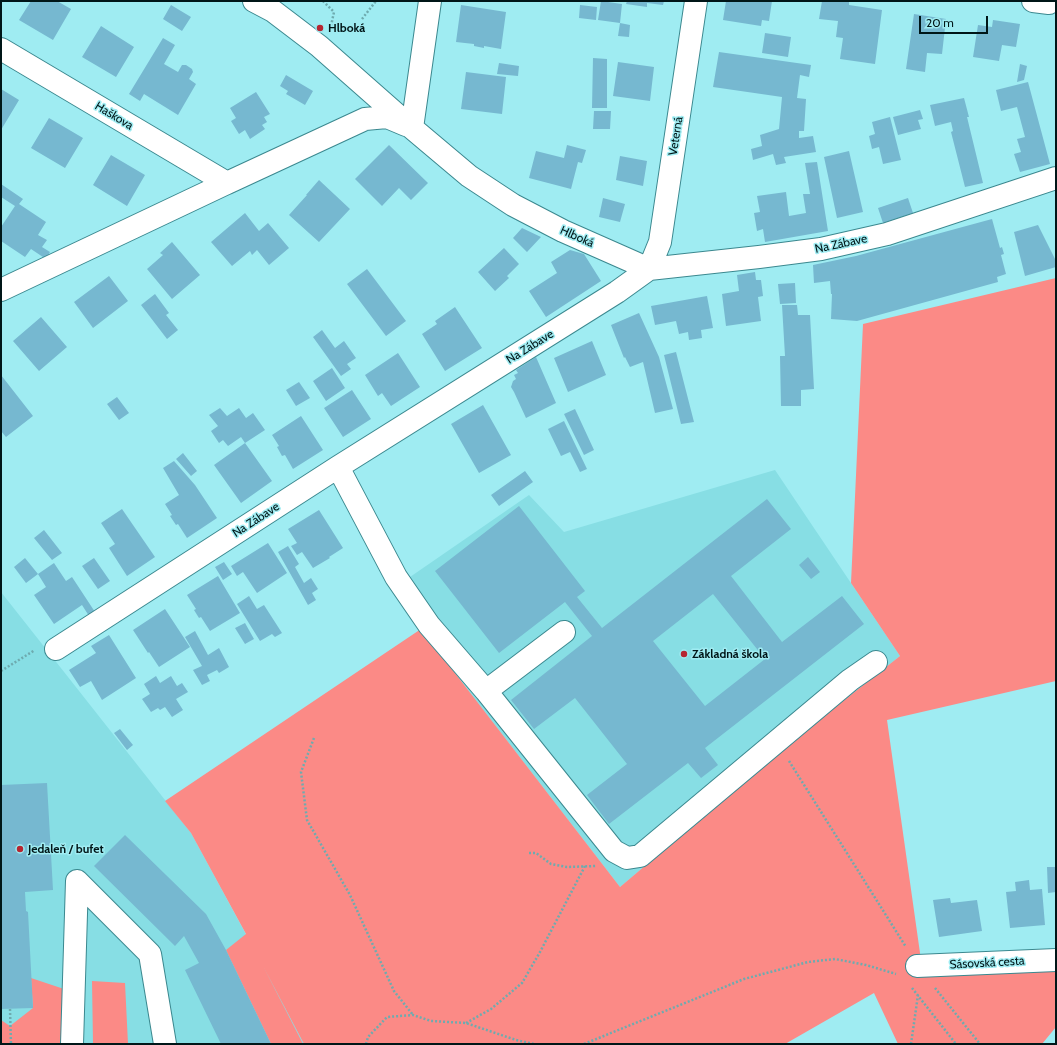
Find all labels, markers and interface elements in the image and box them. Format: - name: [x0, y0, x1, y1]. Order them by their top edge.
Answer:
- scale bar: [921, 8, 990, 34]
- text: 20 m: [926, 15, 954, 30]
- place label: Hlboká: [328, 21, 365, 35]
- marker: Hlboká: [315, 23, 325, 33]
- street label: Haškova: [92, 99, 136, 133]
- street label: Veterná: [666, 116, 686, 156]
- street label: Hlboká: [558, 223, 596, 251]
- street label: Na Zábave: [814, 231, 868, 257]
- street label: Na Zábave: [504, 327, 556, 367]
- street label: Na Zábave: [230, 499, 282, 541]
- place label: Základná škola: [692, 647, 768, 661]
- marker: Základná škola: [679, 649, 689, 659]
- place label: Jedaleň / bufet: [28, 842, 104, 856]
- marker: Jedaleň / bufet: [15, 844, 25, 854]
- street label: Sásovská cesta: [949, 954, 1025, 972]

